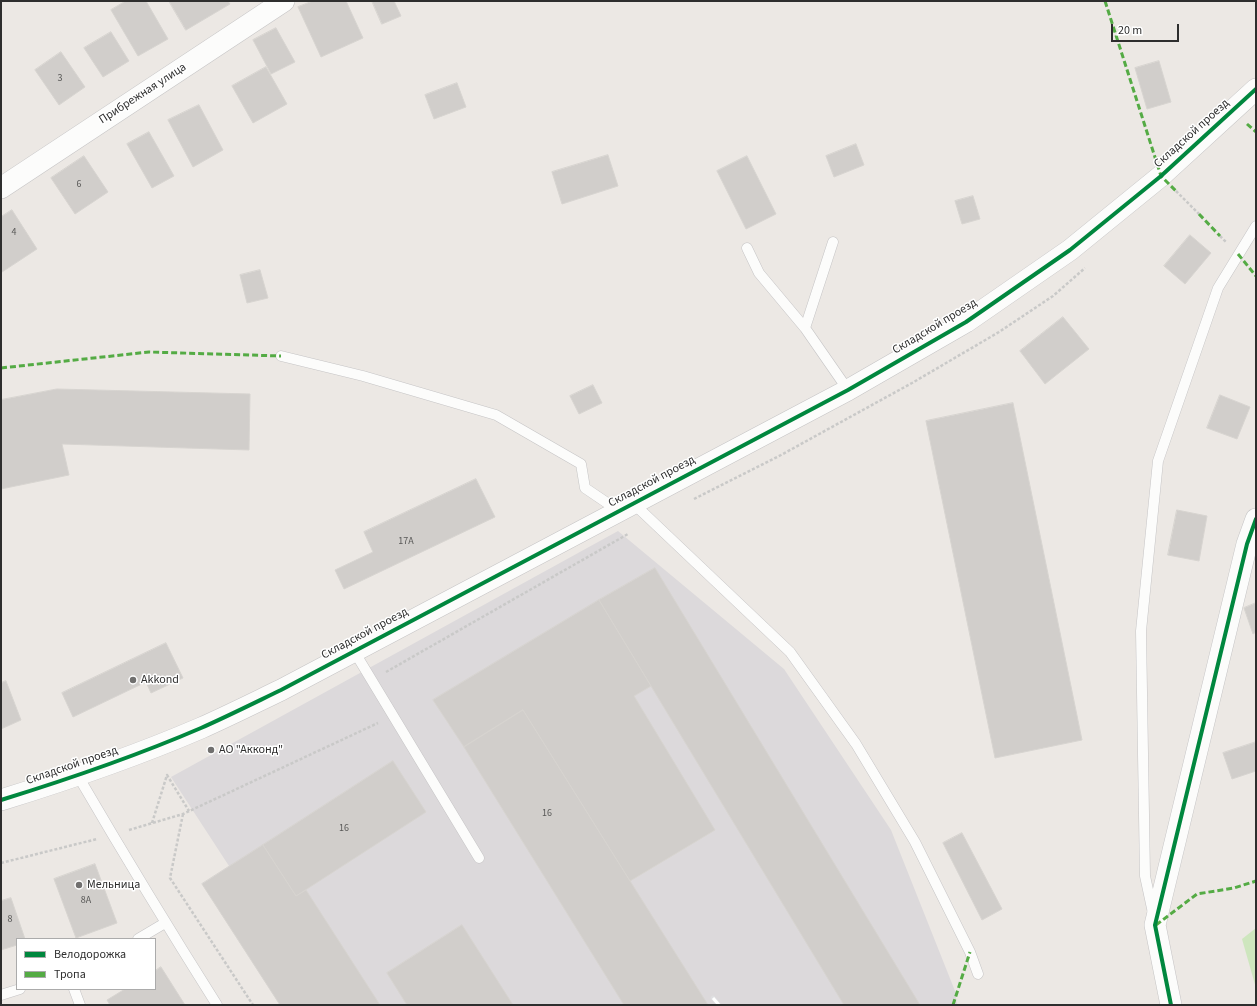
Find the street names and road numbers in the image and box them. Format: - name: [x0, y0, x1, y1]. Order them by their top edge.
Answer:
- street label: Прибрежная улица: [97, 60, 189, 128]
- street label: Складской проезд: [1151, 96, 1233, 172]
- street label: Складской проезд: [890, 296, 980, 358]
- street label: Складской проезд: [606, 453, 698, 511]
- street label: Складской проезд: [319, 605, 411, 663]
- street label: Складской проезд: [24, 744, 120, 788]

